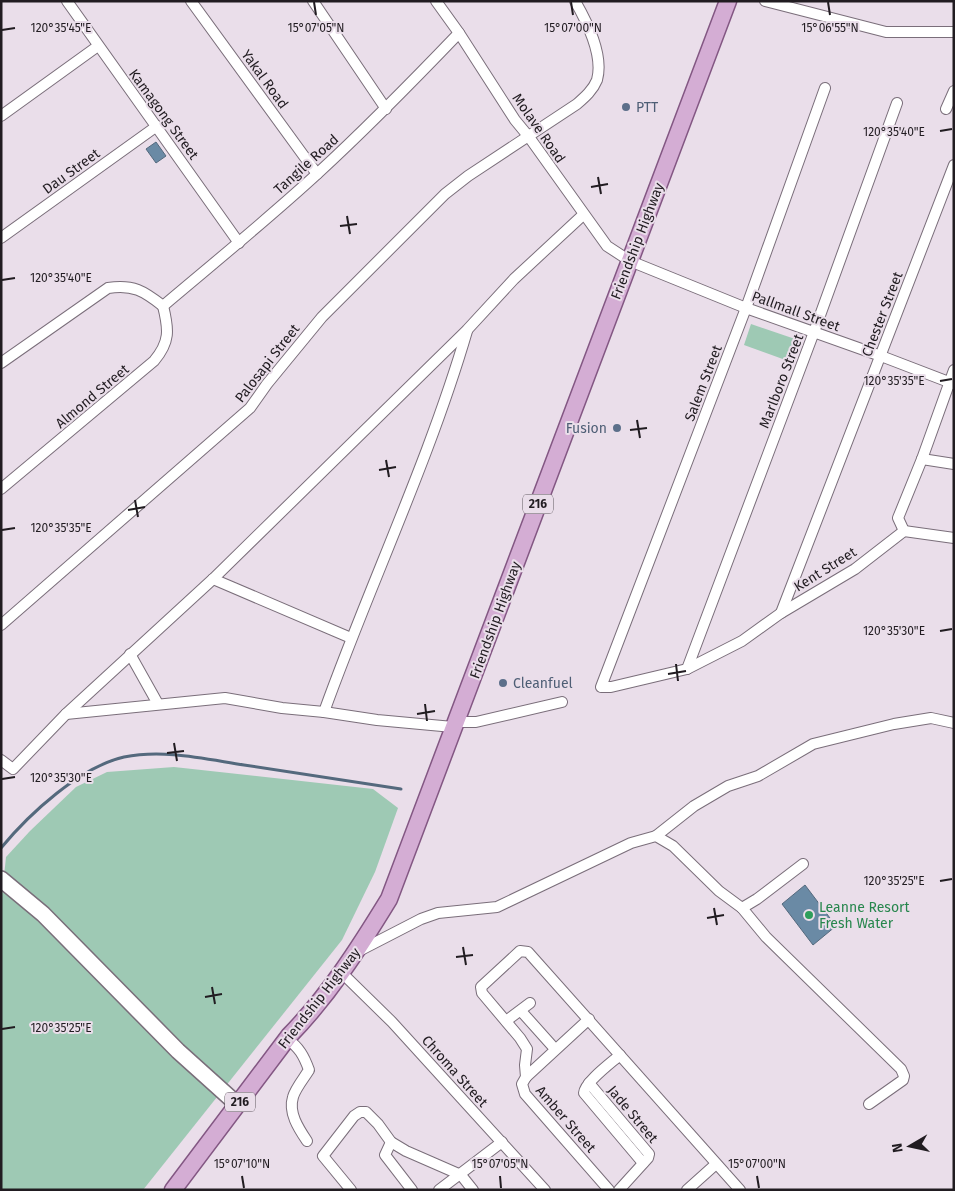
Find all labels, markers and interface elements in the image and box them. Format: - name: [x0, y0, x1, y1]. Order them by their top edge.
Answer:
- text: 120°35'45"E: [30, 21, 92, 35]
- text: 15°07'05"N: [287, 21, 345, 35]
- text: 15°07'00"N: [544, 21, 602, 35]
- text: 15°06'55"N: [801, 21, 859, 35]
- street label: Yakal Road: [238, 46, 292, 112]
- street label: Kamagong Street: [125, 66, 203, 164]
- street label: Molave Road: [508, 90, 569, 166]
- place label: PTT: [636, 99, 659, 116]
- marker: PTT: [620, 101, 632, 113]
- text: 120°35'40"E: [863, 125, 925, 139]
- street label: Tangile Road: [270, 131, 342, 198]
- street label: Dau Street: [39, 144, 104, 198]
- street label: Friendship Highway: [607, 180, 668, 302]
- street label: Chester Street: [858, 268, 907, 359]
- text: 120°35'40"E: [30, 271, 92, 285]
- street label: Pallmall Street: [749, 288, 843, 336]
- street label: Palosapi Street: [231, 320, 304, 406]
- street label: Marlboro Street: [756, 331, 808, 431]
- street label: Salem Street: [681, 342, 726, 424]
- street label: Almond Street: [52, 360, 133, 432]
- text: 120°35'35"E: [863, 374, 925, 388]
- place label: Fusion: [566, 420, 607, 437]
- marker: Fusion: [611, 422, 623, 434]
- road number: 216: [523, 494, 553, 514]
- text: 120°35'35"E: [30, 521, 92, 535]
- street label: Kent Street: [791, 543, 861, 595]
- street label: Friendship Highway: [466, 559, 525, 681]
- text: 120°35'30"E: [863, 624, 925, 638]
- place label: Cleanfuel: [513, 675, 573, 692]
- marker: Cleanfuel: [497, 677, 509, 689]
- text: 120°35'30"E: [30, 771, 92, 785]
- text: 120°35'25"E: [863, 874, 925, 888]
- place label: Leanne Resort Fresh Water: [819, 899, 910, 932]
- marker: Leanne Resort Fresh Water: [803, 909, 815, 921]
- street label: Friendship Highway: [275, 944, 364, 1052]
- text: 120°35'25"E: [30, 1021, 92, 1035]
- street label: Chroma Street: [418, 1032, 492, 1111]
- street label: Amber Street: [532, 1082, 600, 1157]
- street label: Jade Street: [604, 1082, 662, 1147]
- road number: 216: [225, 1092, 255, 1112]
- north arrow: [885, 1121, 935, 1171]
- text: N: [889, 1142, 907, 1154]
- text: 15°07'10"N: [214, 1157, 270, 1171]
- text: 15°07'05"N: [471, 1157, 529, 1171]
- text: 15°07'00"N: [728, 1157, 786, 1171]

